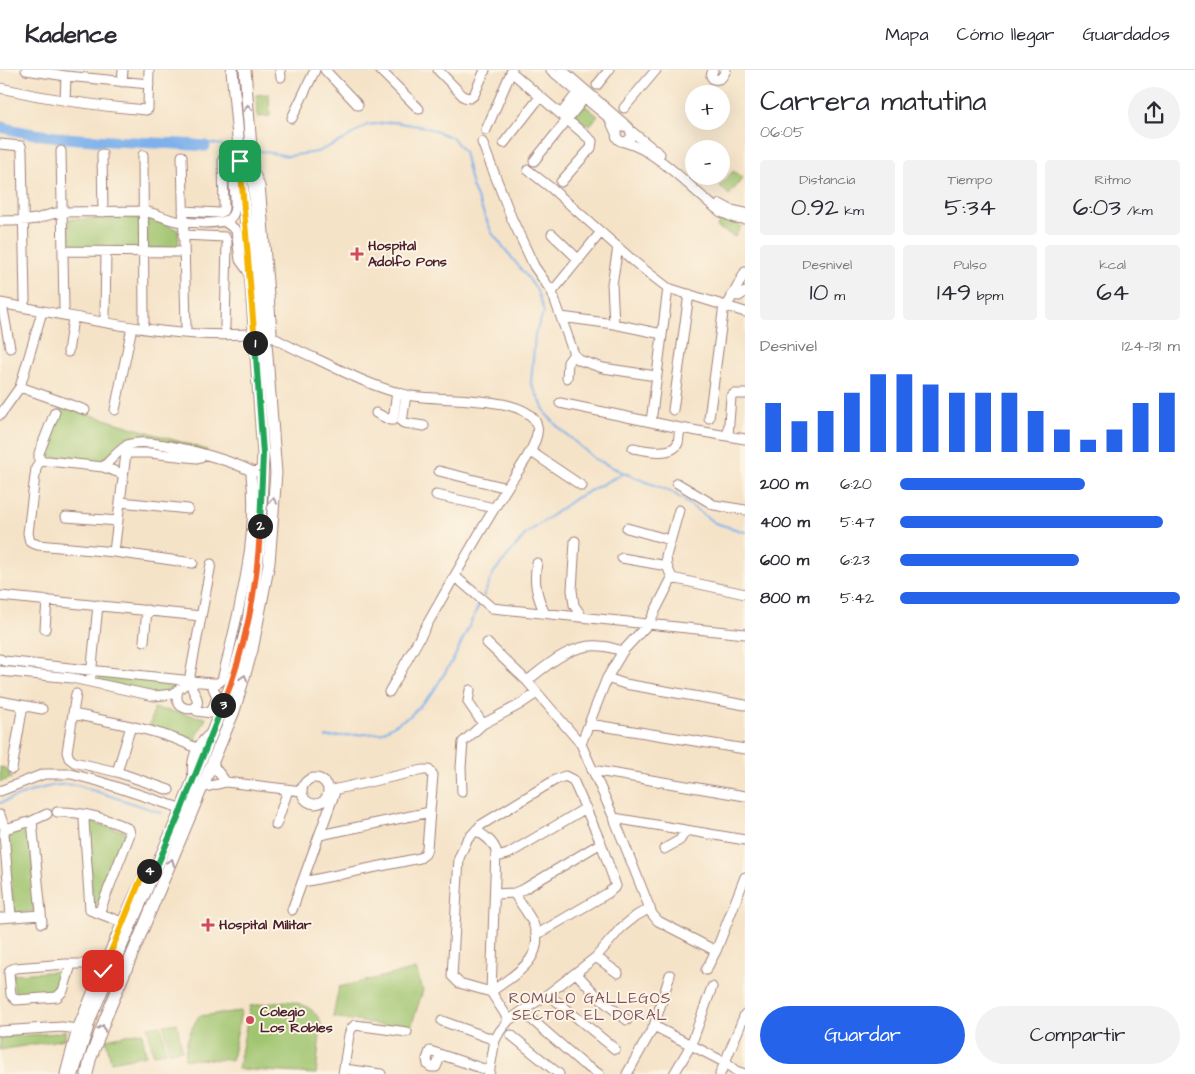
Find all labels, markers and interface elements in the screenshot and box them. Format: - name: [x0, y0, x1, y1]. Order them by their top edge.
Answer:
- text: Kadence: [25, 18, 117, 52]
- text: Mapa: [885, 22, 929, 47]
- text: Cómo llegar: [957, 22, 1055, 47]
- text: Guardados: [1083, 22, 1170, 47]
- text: Carrera matutina: [760, 82, 986, 121]
- map controls: [685, 85, 730, 185]
- button: +: [685, 85, 730, 130]
- button: share: [1128, 87, 1180, 139]
- one-way arrow: [243, 104, 254, 112]
- text: 06:05: [760, 121, 804, 143]
- pin: [219, 140, 261, 182]
- button: −: [685, 140, 730, 185]
- icon: arrive: [226, 147, 254, 175]
- text: Distancia: [799, 170, 855, 190]
- text: Tiempo: [948, 170, 992, 190]
- text: Ritmo: [1094, 170, 1131, 190]
- text: 0.92: [791, 190, 839, 225]
- text: 5:34: [944, 190, 996, 225]
- text: 6:03: [1073, 190, 1121, 225]
- text: km: [839, 201, 864, 221]
- text: /km: [1121, 201, 1153, 221]
- place label: Hospital Adolfo Pons: [368, 236, 447, 272]
- marker: Hospital Adolfo Pons: [350, 247, 364, 261]
- text: Desnivel: [802, 255, 852, 275]
- text: Pulso: [953, 255, 987, 275]
- text: kcal: [1099, 255, 1126, 275]
- text: 10: [810, 275, 829, 310]
- text: 149: [937, 275, 971, 310]
- text: 64: [1096, 275, 1129, 310]
- text: m: [829, 286, 845, 306]
- text: bpm: [971, 286, 1003, 306]
- pin: 1: [242, 330, 268, 356]
- text: 1: [255, 333, 256, 353]
- text: Desnivel: [760, 335, 817, 357]
- text: 124–131 m: [1122, 335, 1180, 357]
- text: 200 m: [760, 473, 808, 495]
- text: 6:20: [840, 473, 872, 495]
- one-way arrow: [268, 497, 279, 505]
- text: 400 m: [760, 511, 810, 533]
- text: 5:47: [840, 511, 875, 533]
- pin: 2: [248, 514, 272, 538]
- text: 2: [256, 516, 265, 536]
- text: 600 m: [760, 549, 809, 571]
- text: 6:23: [840, 549, 870, 571]
- text: 800 m: [760, 587, 809, 609]
- text: 5:42: [840, 587, 874, 609]
- one-way arrow: [238, 674, 248, 683]
- pin: 3: [210, 692, 236, 718]
- text: 3: [220, 695, 227, 715]
- pin: 4: [136, 858, 162, 884]
- one-way arrow: [165, 858, 175, 867]
- text: 4: [145, 861, 154, 881]
- place label: Hospital Militar: [219, 915, 312, 935]
- marker: Hospital Militar: [201, 918, 215, 932]
- pin: [82, 950, 124, 992]
- icon: check: [89, 957, 117, 985]
- district label: ROMULO GALLEGOS SECTOR EL DORAL: [509, 988, 671, 1026]
- place label: Colegio Los Robles: [260, 1002, 333, 1038]
- button: Guardar: [760, 1006, 965, 1064]
- button: Compartir: [975, 1006, 1180, 1064]
- marker: Colegio Los Robles: [244, 1014, 256, 1026]
- one-way arrow: [96, 1024, 106, 1032]

